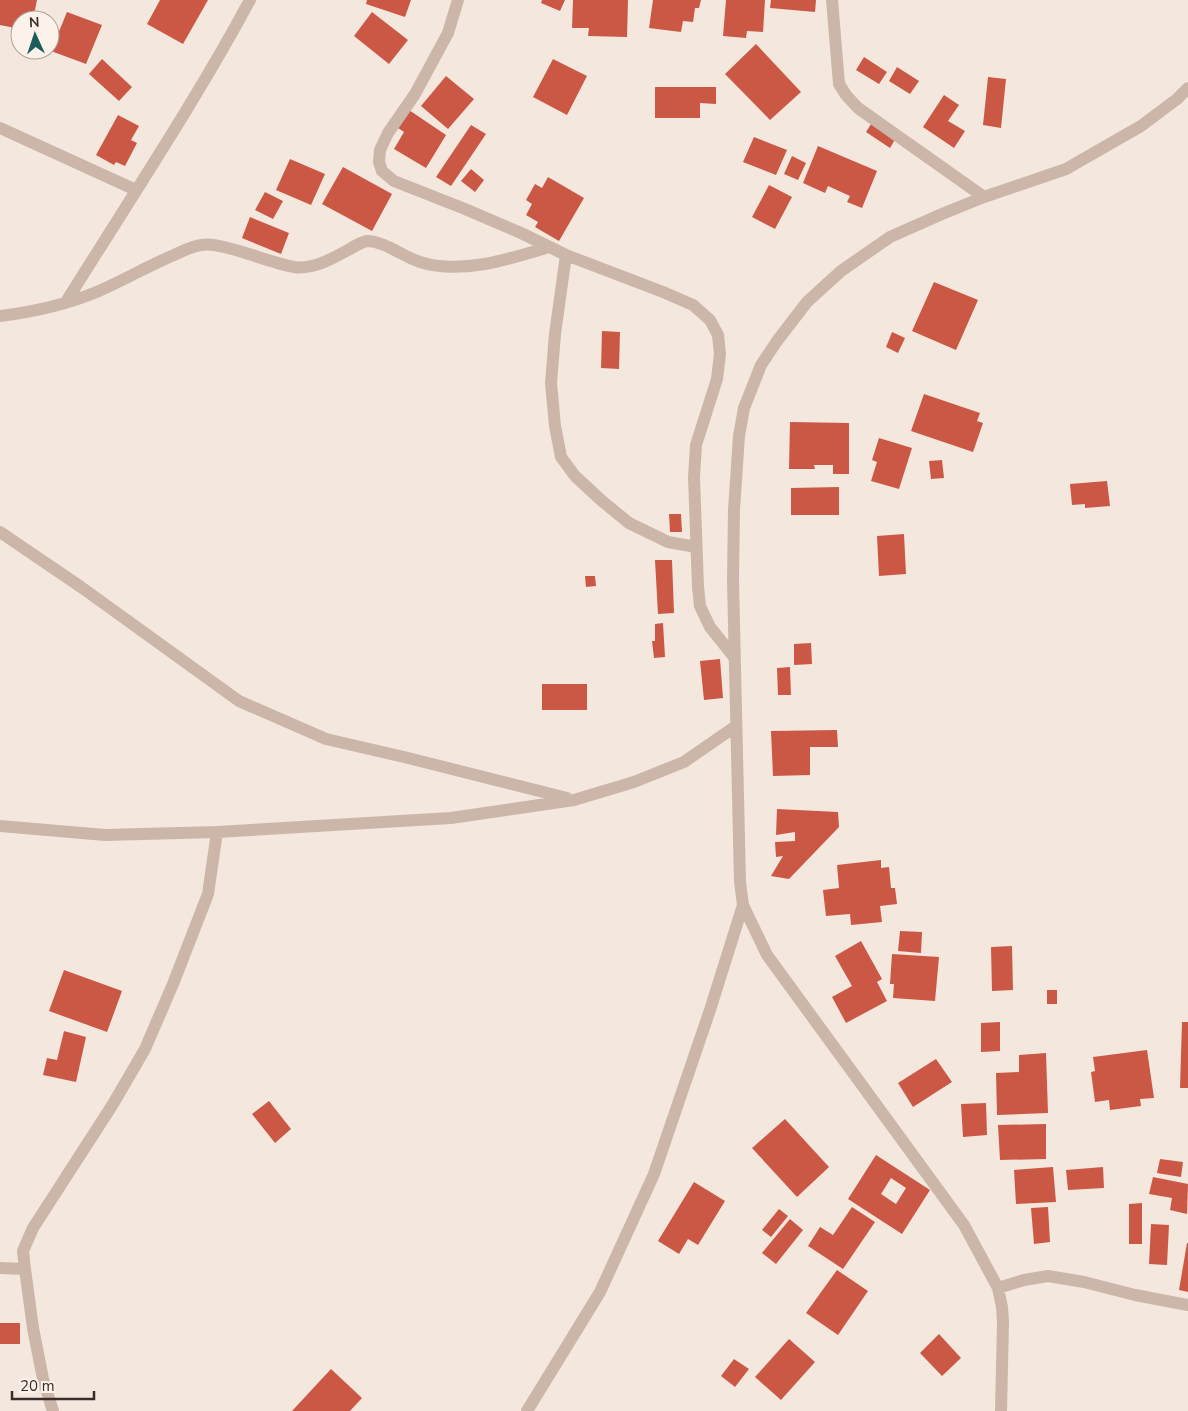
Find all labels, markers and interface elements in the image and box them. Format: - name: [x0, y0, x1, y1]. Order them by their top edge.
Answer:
- north arrow: [10, 10, 60, 60]
- text: N: [29, 13, 40, 32]
- scale bar: [12, 1368, 95, 1400]
- text: 20 m: [20, 1376, 55, 1396]

